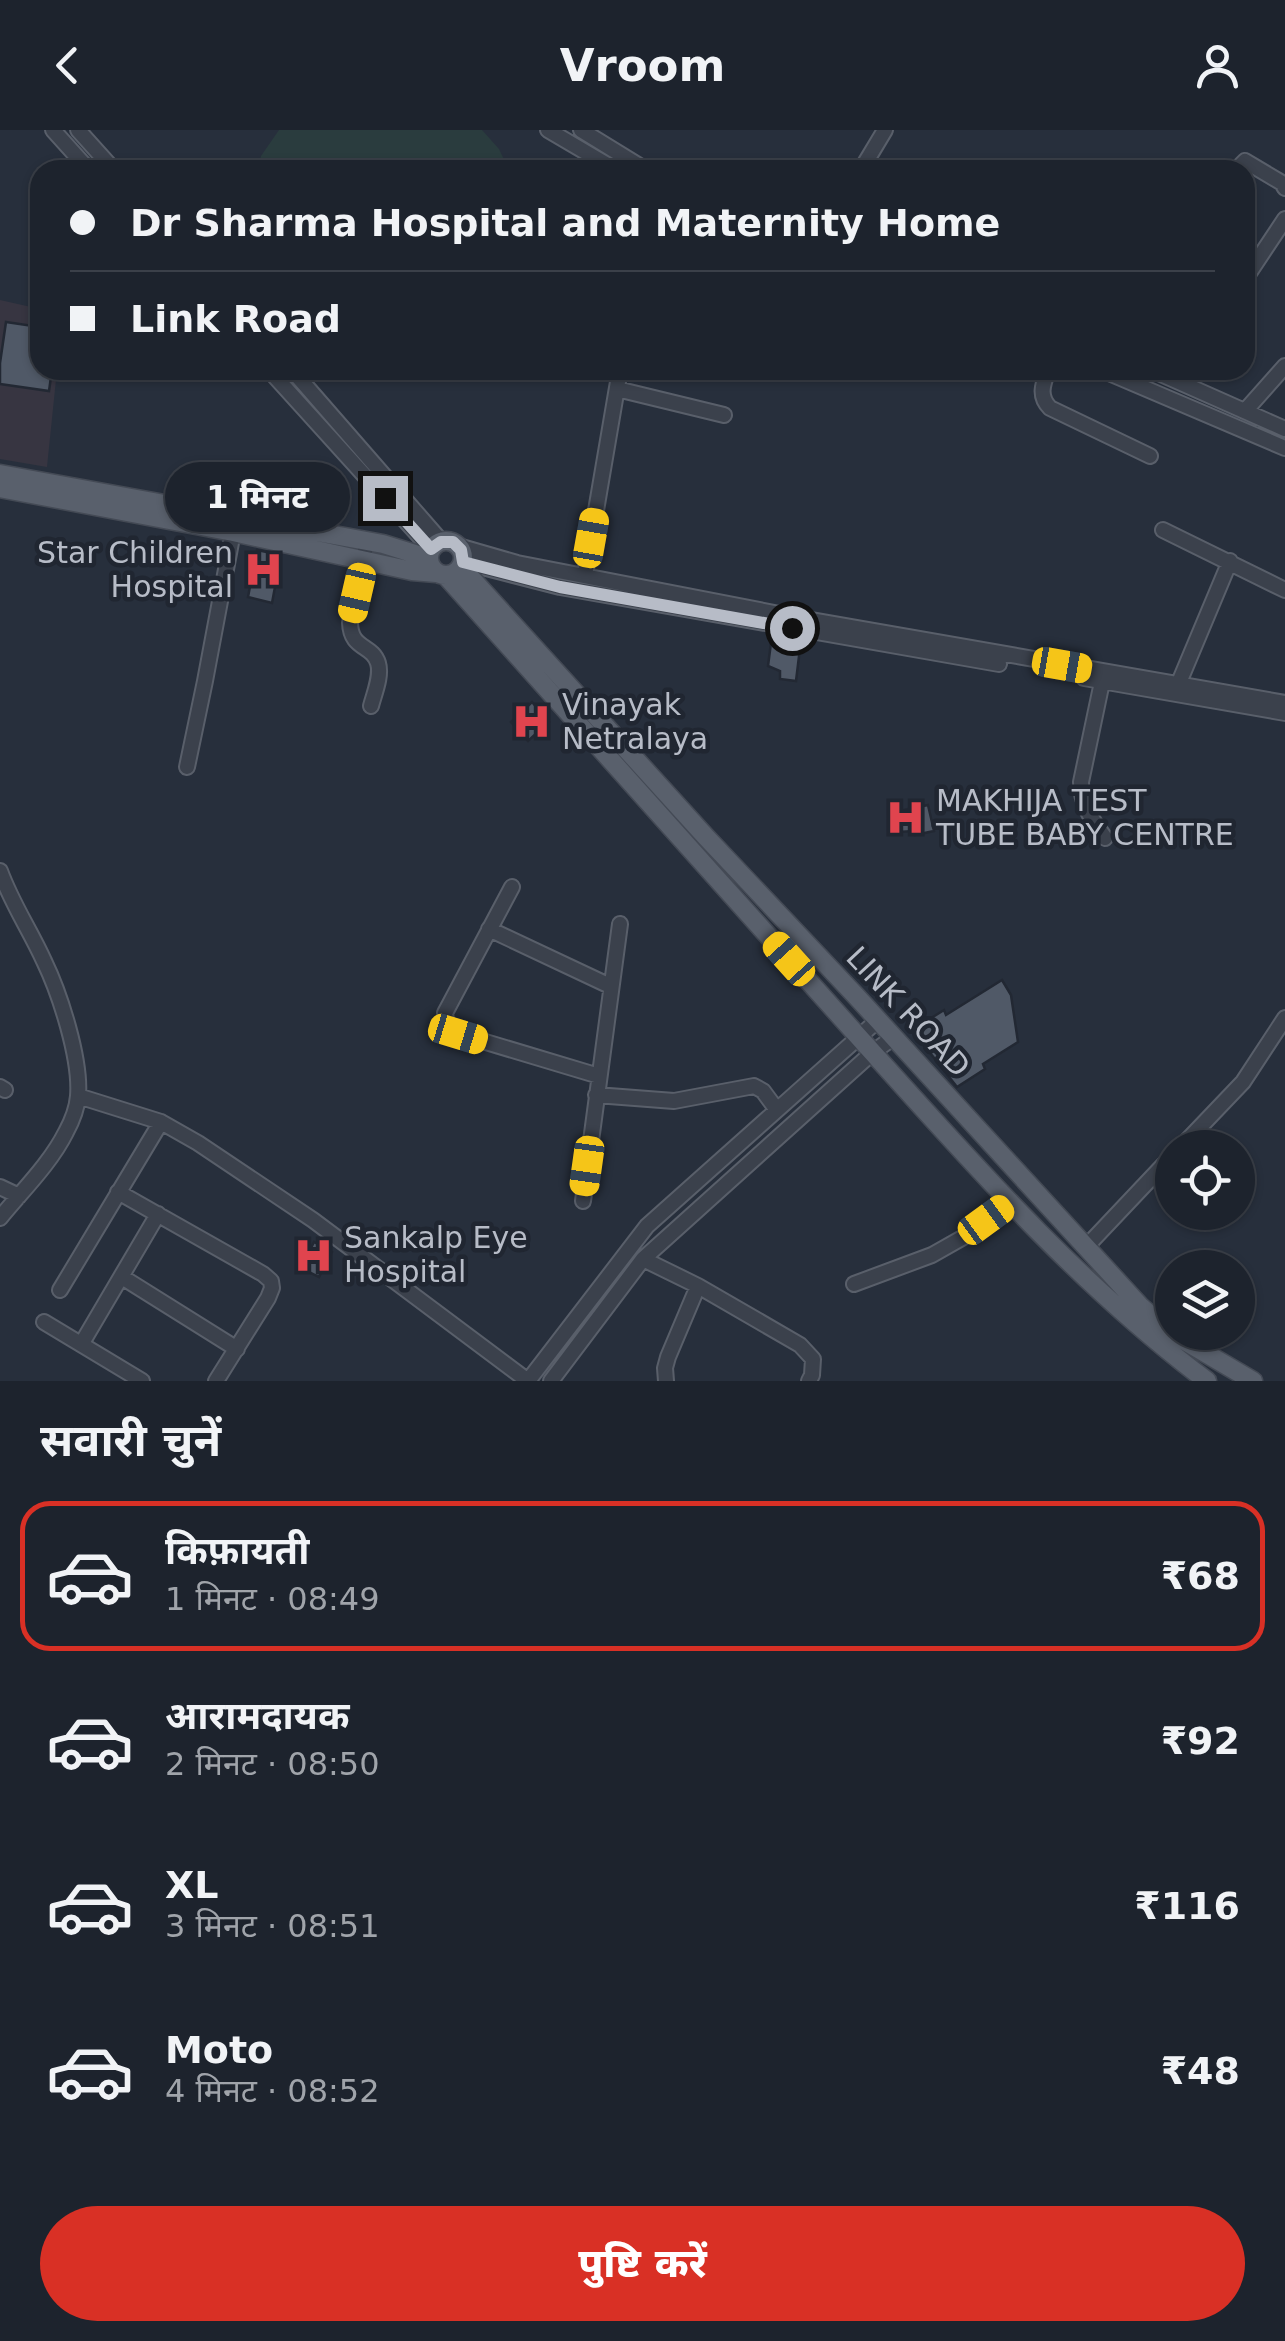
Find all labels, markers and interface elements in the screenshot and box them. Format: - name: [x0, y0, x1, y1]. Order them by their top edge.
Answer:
- icon: back: [40, 38, 95, 93]
- icon: person: [1190, 38, 1245, 93]
- text: Vroom: [560, 39, 725, 92]
- text: Dr Sharma Hospital and Maternity Home: [130, 201, 1000, 245]
- text: Link Road: [130, 297, 341, 341]
- callout: 1 मिनट: [165, 463, 350, 533]
- route end: [363, 476, 408, 521]
- text: 1 मिनट: [206, 478, 309, 516]
- car: [571, 506, 611, 570]
- place label: Star Children Hospital: [37, 535, 233, 604]
- hospital icon: Star Children Hospital: [242, 549, 284, 591]
- car: [336, 560, 378, 626]
- route start: [770, 606, 815, 651]
- car: [1030, 645, 1094, 685]
- place label: Vinayak Netralaya: [562, 687, 708, 756]
- hospital icon: Vinayak Netralaya: [511, 701, 553, 743]
- place label: MAKHIJA TEST TUBE BABY CENTRE: [935, 783, 1234, 852]
- hospital icon: MAKHIJA TEST TUBE BABY CENTRE: [885, 797, 927, 839]
- car: [758, 927, 820, 991]
- street label: LINK ROAD: [839, 939, 977, 1084]
- car: [425, 1011, 491, 1057]
- map controls: [1155, 1130, 1255, 1350]
- button: locate: [1155, 1130, 1255, 1230]
- car: [568, 1134, 606, 1198]
- car: [953, 1190, 1019, 1250]
- place label: Sankalp Eye Hospital: [344, 1220, 528, 1289]
- hospital icon: Sankalp Eye Hospital: [293, 1234, 335, 1276]
- button: layers: [1155, 1250, 1255, 1350]
- text: सवारी चुनें: [40, 1414, 221, 1467]
- text: किफ़ायती: [165, 1529, 309, 1573]
- icon: car: [45, 1531, 135, 1621]
- text: ₹68: [1161, 1554, 1240, 1598]
- text: 1 मिनट · 08:49: [165, 1580, 380, 1618]
- text: आरामदायक: [165, 1694, 349, 1738]
- icon: car: [45, 1696, 135, 1786]
- text: ₹92: [1161, 1719, 1240, 1763]
- text: 2 मिनट · 08:50: [165, 1745, 380, 1783]
- icon: car: [45, 1861, 135, 1951]
- text: XL: [165, 1863, 219, 1907]
- text: ₹116: [1134, 1884, 1240, 1928]
- text: 3 मिनट · 08:51: [165, 1907, 380, 1945]
- icon: car: [45, 2026, 135, 2116]
- text: Moto: [165, 2028, 273, 2072]
- text: ₹48: [1161, 2049, 1240, 2093]
- text: 4 मिनट · 08:52: [165, 2072, 380, 2110]
- button: पुष्टि करें: [40, 2206, 1245, 2321]

